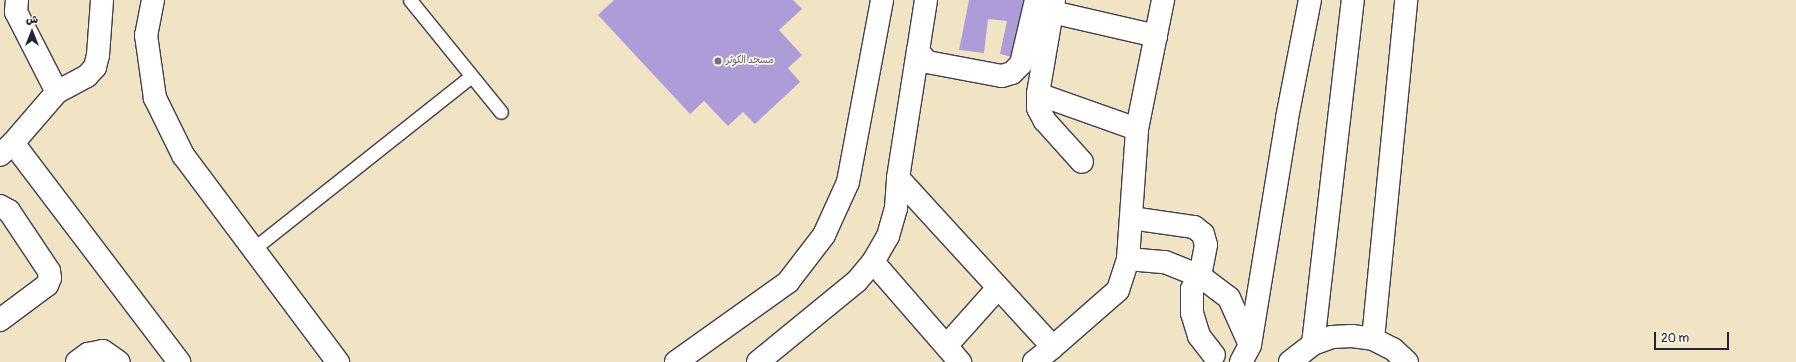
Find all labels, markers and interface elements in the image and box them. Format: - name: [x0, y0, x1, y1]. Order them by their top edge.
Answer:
- north arrow: [12, 12, 52, 52]
- text: ش: [26, 13, 38, 26]
- place label: مسجد الكوثر: [726, 55, 774, 67]
- marker: مسجد الكوثر: [713, 56, 723, 66]
- scale bar: [1656, 324, 1731, 350]
- text: 20 m: [1661, 331, 1689, 346]

